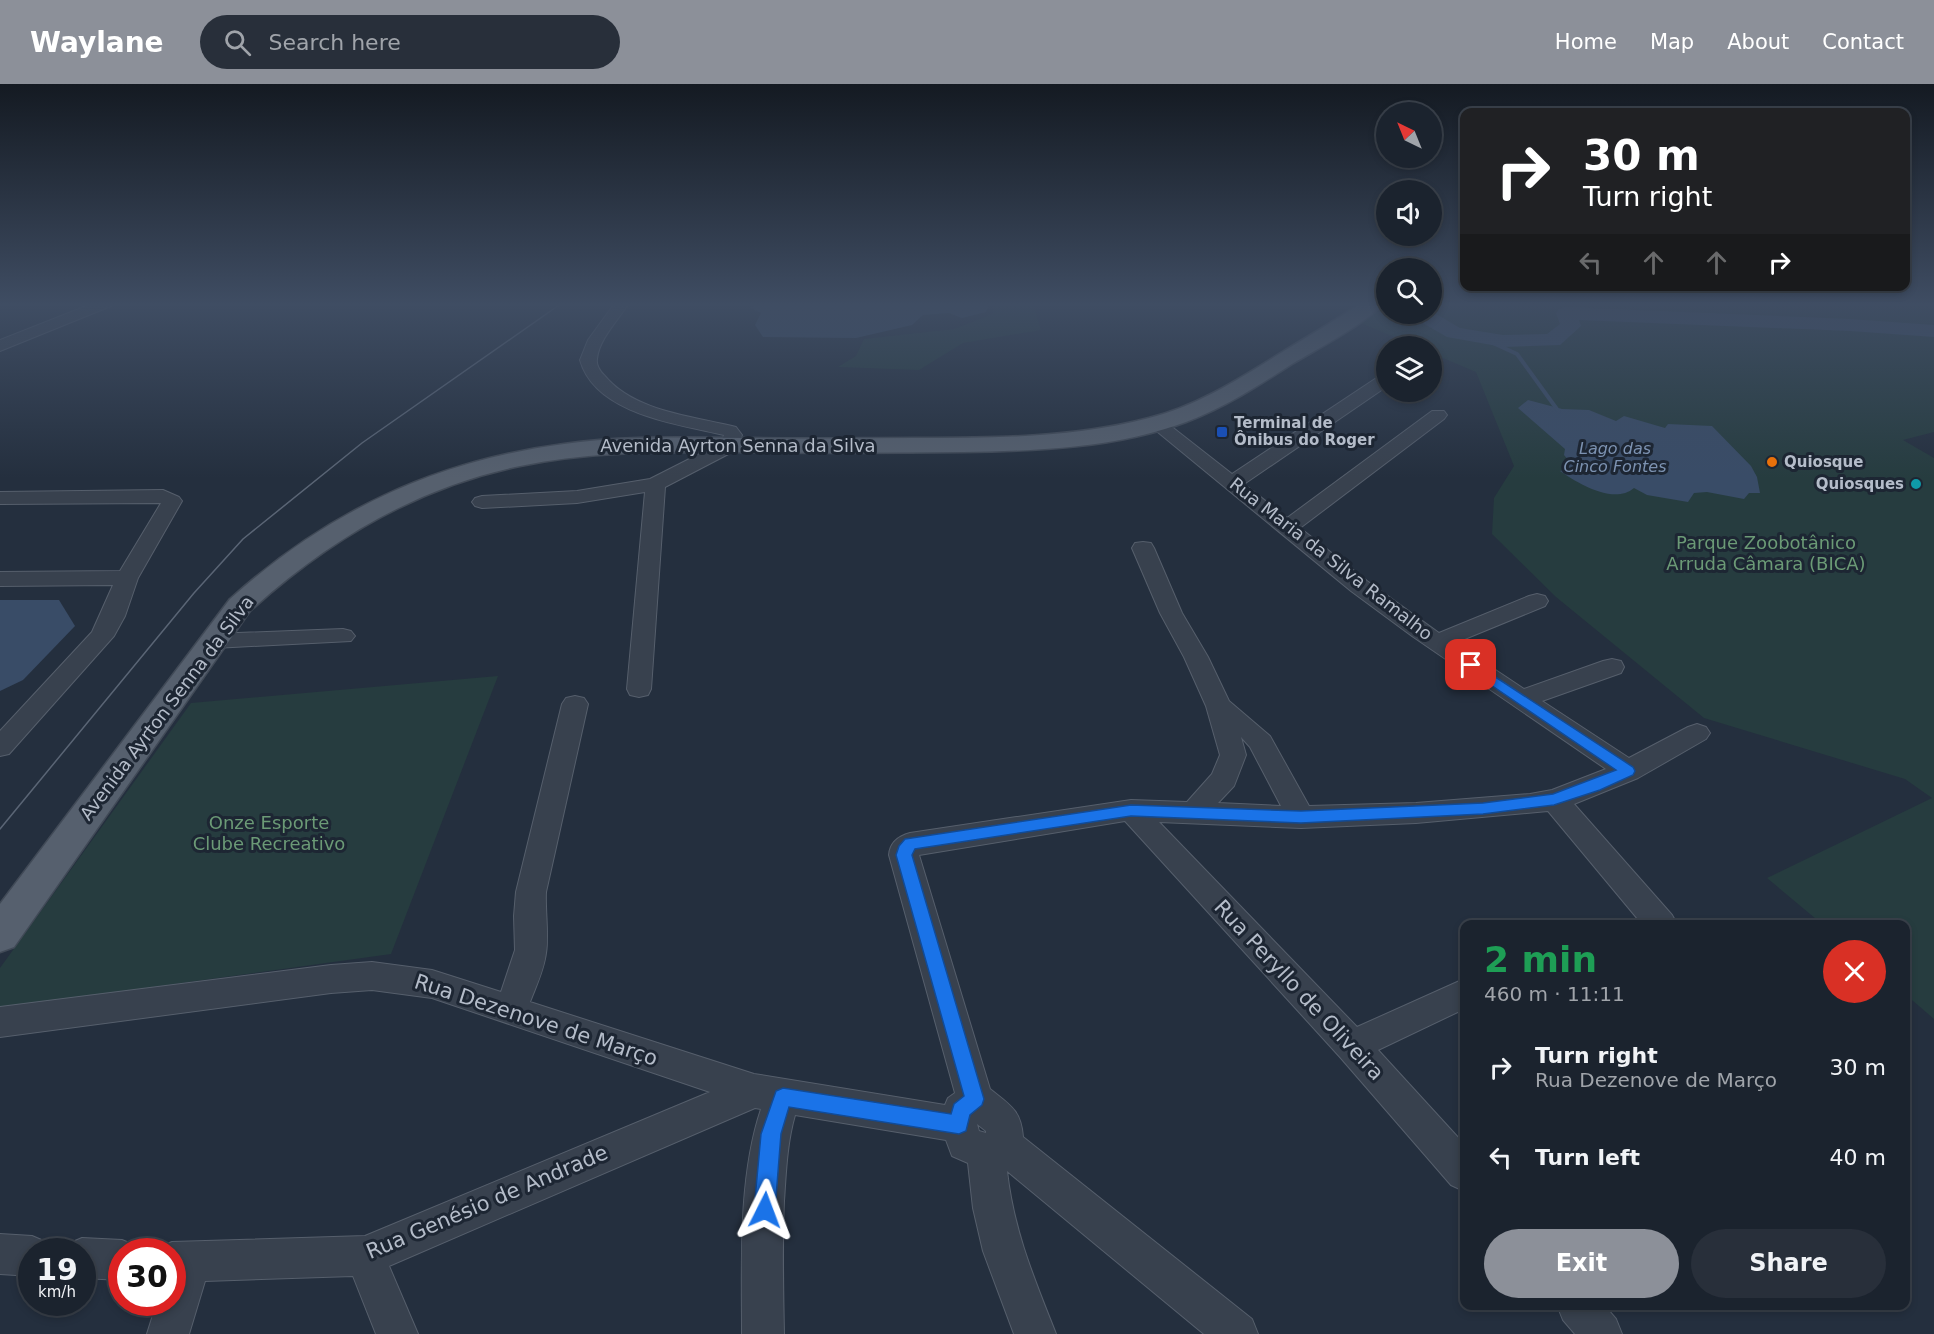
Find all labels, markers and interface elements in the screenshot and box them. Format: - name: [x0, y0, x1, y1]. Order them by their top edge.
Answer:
- search box: [200, 15, 620, 69]
- text: Waylane: [30, 26, 164, 59]
- icon: search: [221, 26, 254, 59]
- text: Search here: [269, 30, 401, 55]
- text: Home: [1555, 30, 1617, 54]
- text: Map: [1650, 30, 1694, 54]
- text: About: [1727, 30, 1789, 54]
- text: Contact: [1822, 30, 1904, 54]
- north arrow: [1376, 102, 1442, 168]
- map controls: [1376, 102, 1442, 402]
- text: 30 m: [1583, 131, 1700, 180]
- icon: right: [1484, 132, 1562, 210]
- button: sound: [1376, 180, 1442, 246]
- text: Turn right: [1583, 181, 1712, 212]
- icon: left: [1574, 246, 1607, 279]
- icon: ahead: [1637, 246, 1670, 279]
- icon: ahead: [1700, 246, 1733, 279]
- icon: right: [1763, 246, 1796, 279]
- button: search: [1376, 258, 1442, 324]
- button: layers: [1376, 336, 1442, 402]
- place label: Terminal de Ônibus do Roger: [1234, 414, 1375, 449]
- marker: Terminal de Ônibus do Roger: [1215, 425, 1229, 439]
- street label: Avenida Ayrton Senna da Silva: [600, 435, 876, 456]
- water label: Lago das Cinco Fontes: [1563, 439, 1667, 476]
- place label: Quiosque: [1784, 453, 1863, 471]
- marker: Quiosque: [1765, 455, 1779, 469]
- street label: Rua Maria da Silva Ramalho: [1226, 473, 1437, 644]
- place label: Quiosques: [1816, 475, 1904, 493]
- marker: Quiosques: [1909, 477, 1923, 491]
- park label: Parque Zoobotânico Arruda Câmara (BICA): [1666, 532, 1866, 574]
- street label: Avenida Ayrton Senna da Silva: [75, 591, 258, 824]
- pin: [1445, 639, 1496, 690]
- icon: arrive: [1454, 648, 1487, 681]
- park label: Onze Esporte Clube Recreativo: [193, 812, 345, 854]
- street label: Rua Peryllo de Oliveira: [1209, 895, 1389, 1085]
- text: 2 min: [1484, 939, 1597, 980]
- button: close: [1823, 940, 1886, 1003]
- street label: Rua Dezenove de Março: [411, 969, 661, 1071]
- text: 460 m · 11:11: [1484, 982, 1625, 1006]
- text: Turn right: [1535, 1043, 1658, 1068]
- icon: right: [1484, 1051, 1517, 1084]
- text: 30 m: [1830, 1055, 1886, 1080]
- text: Rua Dezenove de Março: [1535, 1068, 1777, 1092]
- street label: Rua Genésio de Andrade: [363, 1140, 611, 1264]
- icon: left: [1484, 1141, 1517, 1174]
- text: Turn left: [1535, 1145, 1640, 1170]
- text: 40 m: [1830, 1145, 1886, 1170]
- position arrow: [733, 1178, 797, 1242]
- button: Exit: [1484, 1229, 1679, 1298]
- button: Share: [1691, 1229, 1886, 1298]
- speed limit sign: 30: [108, 1238, 186, 1316]
- text: 19: [36, 1252, 78, 1287]
- text: km/h: [38, 1283, 76, 1301]

